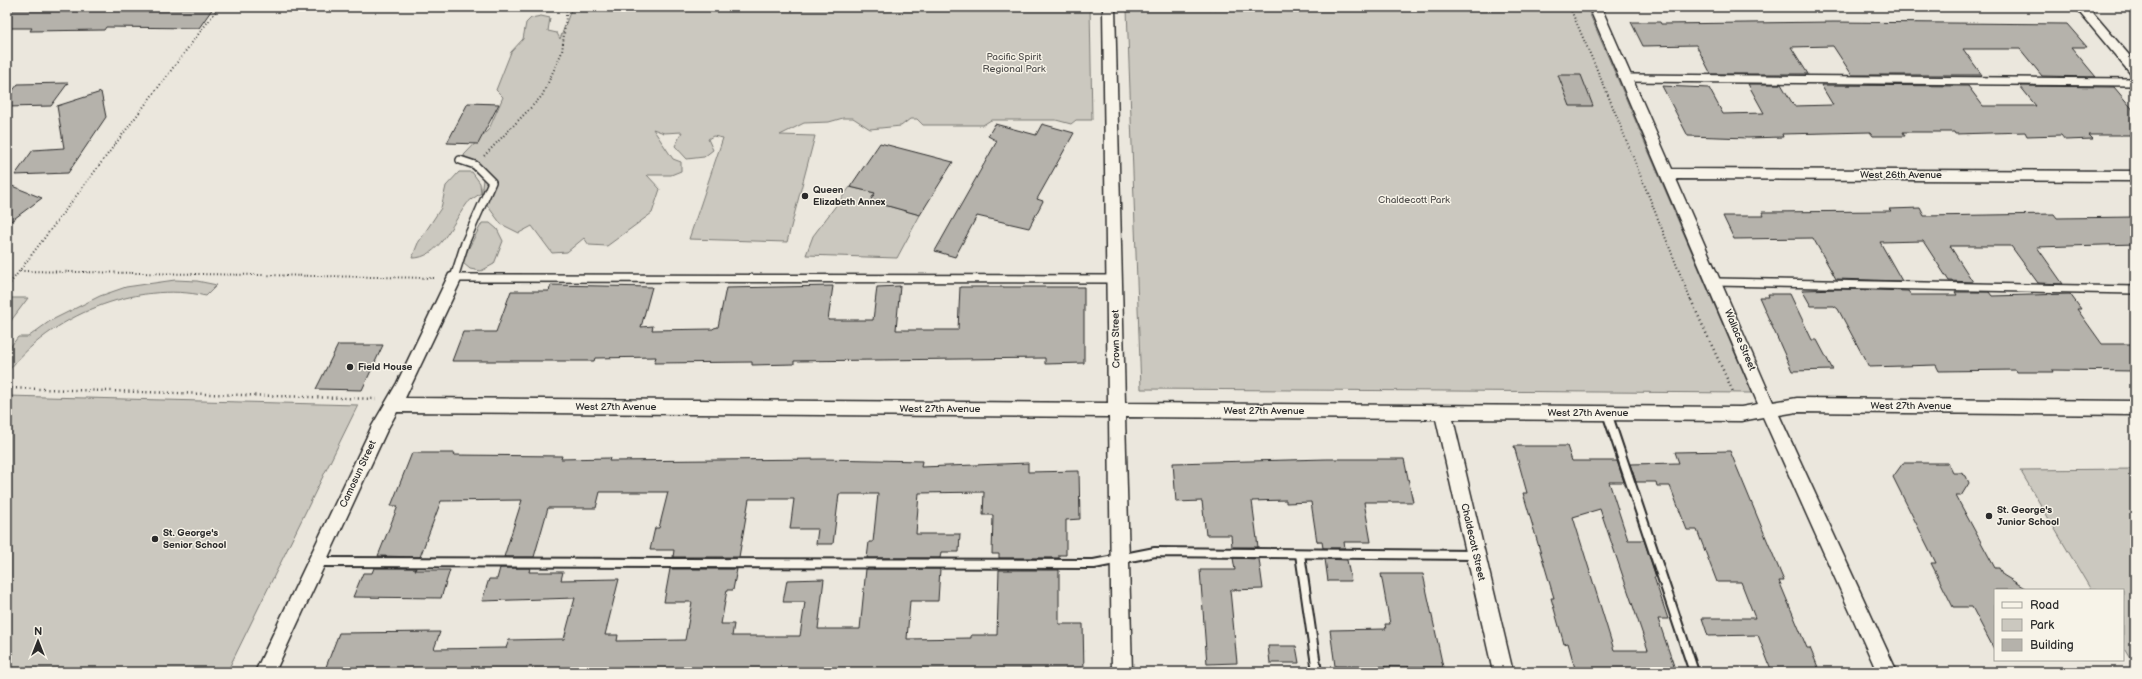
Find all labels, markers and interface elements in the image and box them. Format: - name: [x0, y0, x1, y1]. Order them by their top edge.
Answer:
- park label: Pacific Spirit Regional Park: [982, 51, 1046, 75]
- street label: West 26th Avenue: [1860, 169, 1942, 181]
- place label: Queen Elizabeth Annex: [813, 184, 886, 208]
- marker: Queen Elizabeth Annex: [800, 191, 810, 201]
- park label: Chaldecott Park: [1378, 194, 1450, 206]
- street label: Wallace Street: [1722, 308, 1758, 372]
- street label: Crown Street: [1109, 310, 1123, 368]
- place label: Field House: [358, 361, 413, 373]
- marker: Field House: [345, 362, 355, 372]
- street label: West 27th Avenue: [1871, 400, 1952, 412]
- street label: West 27th Avenue: [576, 401, 657, 413]
- street label: West 27th Avenue: [900, 403, 981, 415]
- street label: West 27th Avenue: [1224, 405, 1305, 417]
- street label: West 27th Avenue: [1548, 407, 1629, 419]
- street label: Camosun Street: [337, 438, 379, 510]
- street label: Chaldecott Street: [1458, 502, 1488, 582]
- place label: St. George's Junior School: [1997, 504, 2059, 528]
- marker: St. George's Junior School: [1984, 511, 1994, 521]
- place label: St. George's Senior School: [163, 527, 226, 551]
- marker: St. George's Senior School: [150, 534, 160, 544]
- legend: [1994, 589, 2124, 661]
- text: Road: [2030, 598, 2059, 613]
- text: Park: [2030, 618, 2054, 633]
- north arrow: [18, 621, 58, 661]
- text: N: [34, 625, 42, 638]
- text: Building: [2030, 638, 2074, 653]

